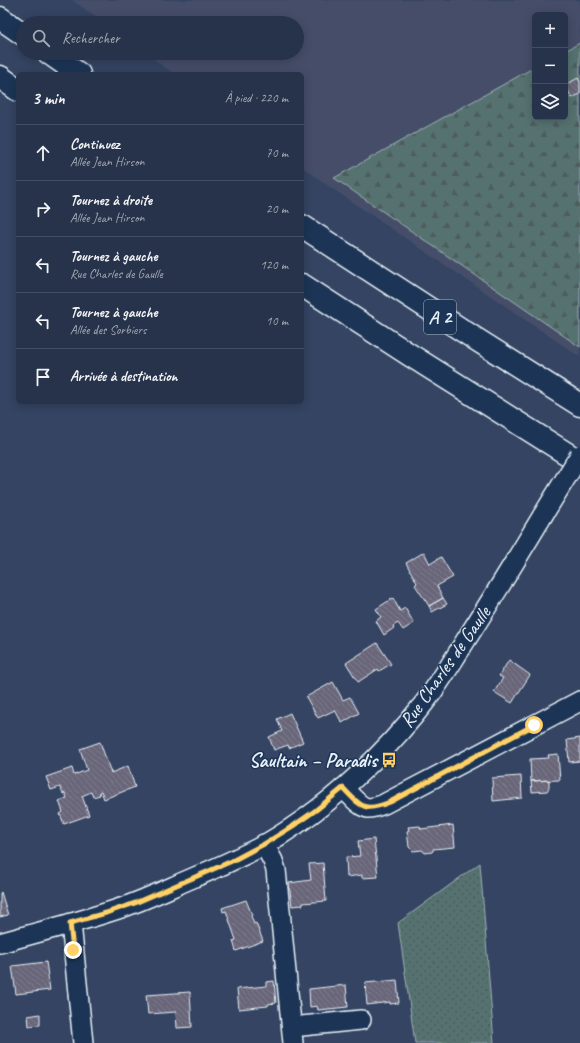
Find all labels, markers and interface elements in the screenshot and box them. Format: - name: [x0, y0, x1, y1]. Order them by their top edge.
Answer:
- map controls: [532, 12, 568, 120]
- button: +: [532, 12, 568, 48]
- search box: [16, 16, 304, 60]
- icon: search: [30, 27, 52, 49]
- text: Rechercher: [62, 29, 120, 48]
- button: −: [532, 48, 568, 84]
- button: layers: [532, 84, 568, 120]
- text: 3 min: [32, 88, 65, 109]
- text: À pied · 220 m: [225, 90, 288, 106]
- text: Continuez: [70, 135, 120, 154]
- icon: ahead: [32, 142, 54, 164]
- text: 70 m: [266, 145, 288, 161]
- text: Allée Jean Hirson: [70, 154, 144, 170]
- text: Tournez à droite: [70, 191, 152, 210]
- icon: right: [32, 198, 54, 220]
- text: 20 m: [266, 201, 288, 217]
- text: Allée Jean Hirson: [70, 210, 144, 226]
- text: Tournez à gauche: [70, 247, 157, 266]
- icon: left: [32, 254, 54, 276]
- text: 120 m: [260, 257, 288, 273]
- text: Rue Charles de Gaulle: [70, 266, 163, 282]
- road number: A 2: [424, 300, 456, 334]
- text: Tournez à gauche: [70, 303, 157, 322]
- icon: left: [32, 310, 54, 332]
- text: 10 m: [266, 313, 288, 329]
- text: Allée des Sorbiers: [70, 322, 146, 338]
- icon: arrive: [32, 366, 54, 388]
- text: Arrivée à destination: [70, 367, 178, 386]
- street label: Rue Charles de Gaulle: [394, 600, 497, 733]
- route start: [525, 716, 543, 734]
- place label: Saultain – Paradis: [249, 748, 379, 773]
- bus stop icon: Saultain – Paradis: [380, 751, 398, 769]
- route end: [64, 941, 82, 959]

